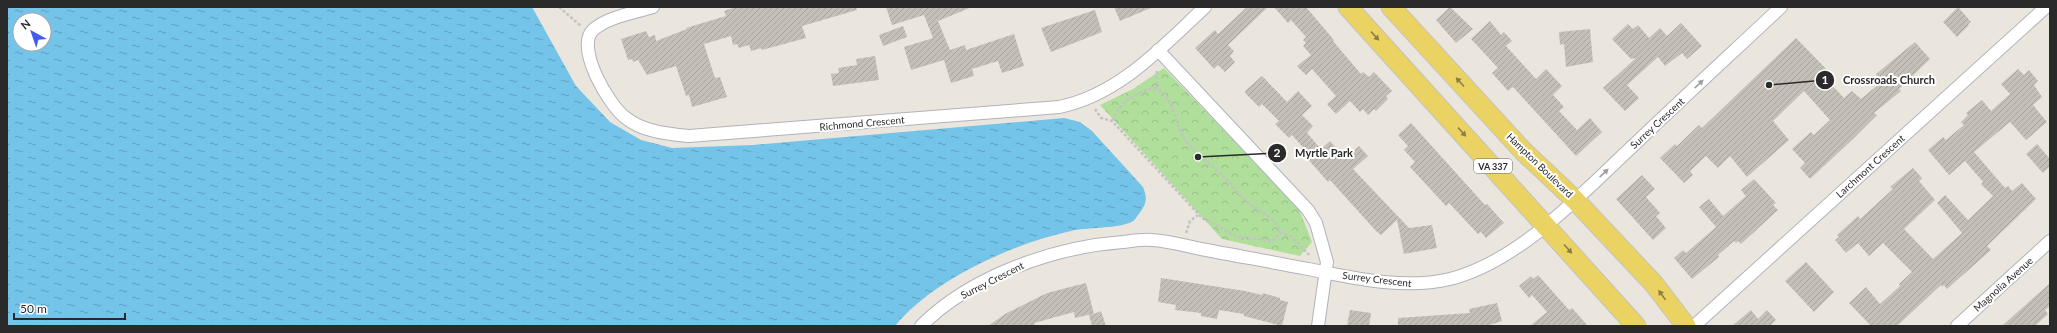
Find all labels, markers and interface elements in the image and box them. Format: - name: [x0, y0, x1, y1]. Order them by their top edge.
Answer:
- north arrow: [12, 12, 52, 52]
- text: N: [18, 16, 33, 32]
- one-way arrow: [1370, 31, 1379, 41]
- callout: Crossroads Church: [1815, 68, 1943, 91]
- text: 1: [1822, 72, 1829, 87]
- text: Crossroads Church: [1843, 73, 1935, 86]
- one-way arrow: [1455, 77, 1464, 87]
- one-way arrow: [1694, 79, 1704, 89]
- street label: Surrey Crescent: [1628, 95, 1687, 151]
- street label: Richmond Crescent: [819, 113, 905, 133]
- one-way arrow: [1457, 127, 1467, 137]
- street label: Hampton Boulevard: [1504, 130, 1576, 200]
- street label: Larchmont Crescent: [1833, 132, 1907, 200]
- callout: Myrtle Park: [1267, 142, 1361, 165]
- text: 2: [1274, 145, 1281, 160]
- text: Myrtle Park: [1295, 146, 1353, 159]
- road number: VA 337: [1474, 159, 1512, 173]
- one-way arrow: [1599, 168, 1609, 178]
- one-way arrow: [1563, 245, 1572, 254]
- street label: Magnolia Avenue: [1971, 254, 2035, 314]
- street label: Surrey Crescent: [958, 259, 1026, 301]
- street label: Surrey Crescent: [1342, 269, 1413, 289]
- one-way arrow: [1658, 290, 1666, 300]
- scale bar: [14, 295, 125, 321]
- text: 50 m: [20, 301, 47, 316]

